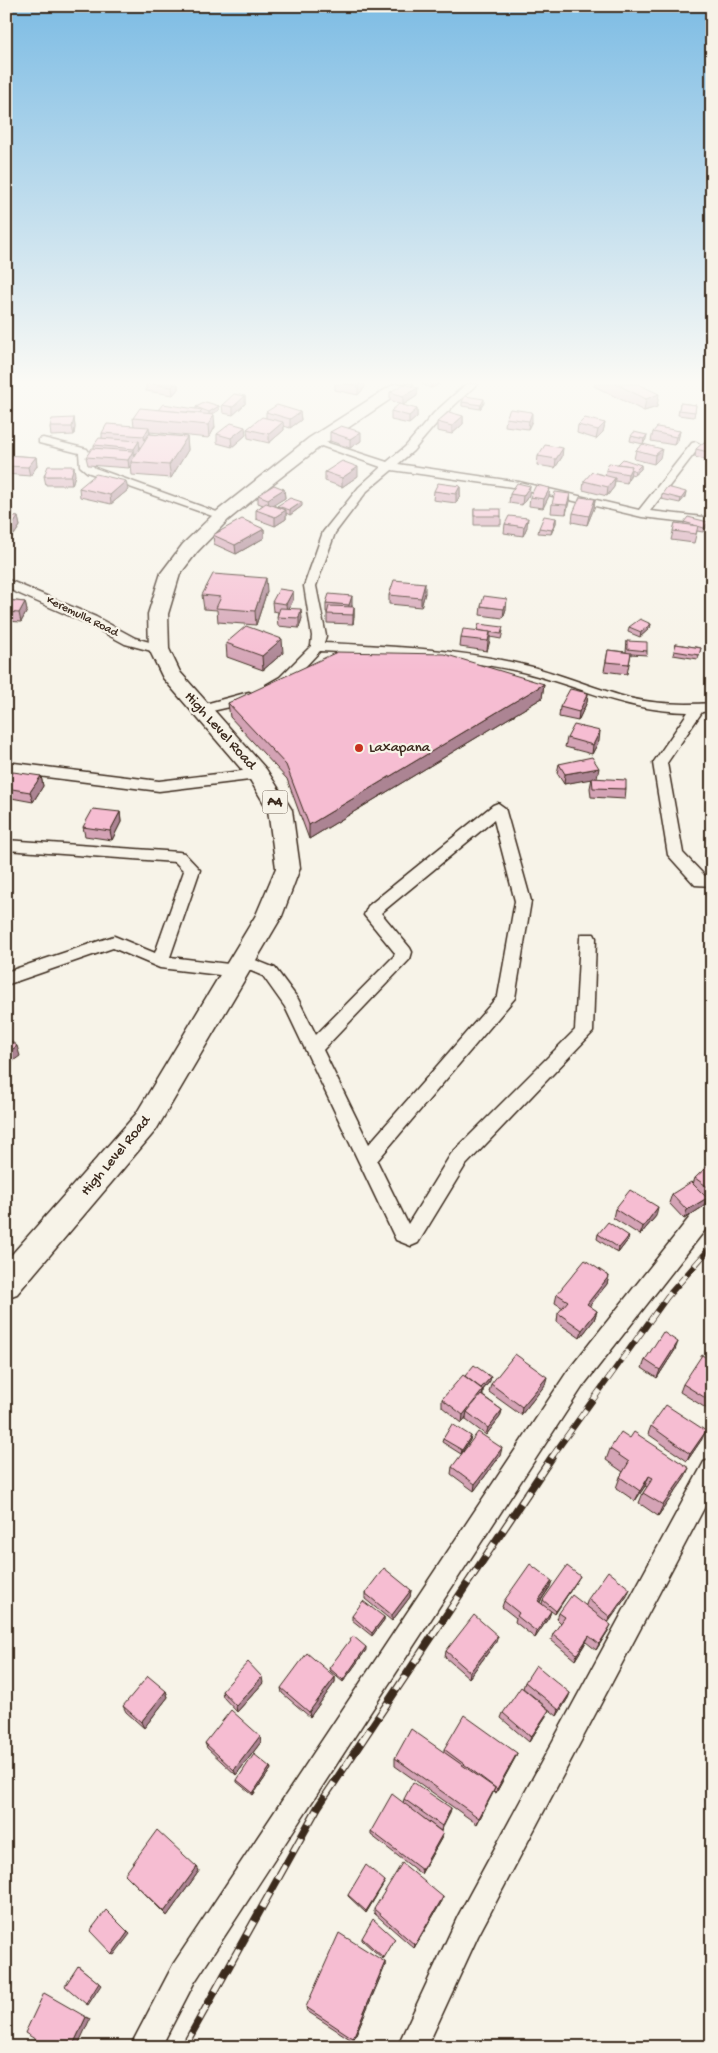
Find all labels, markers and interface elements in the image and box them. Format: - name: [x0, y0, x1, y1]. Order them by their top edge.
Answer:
- street label: Keremulla Road: [44, 594, 121, 641]
- street label: High Level Road: [180, 688, 261, 775]
- place label: Laxapana: [369, 739, 431, 757]
- marker: Laxapana: [353, 742, 365, 754]
- road number: A4: [262, 790, 288, 814]
- street label: High Level Road: [77, 1111, 156, 1200]

